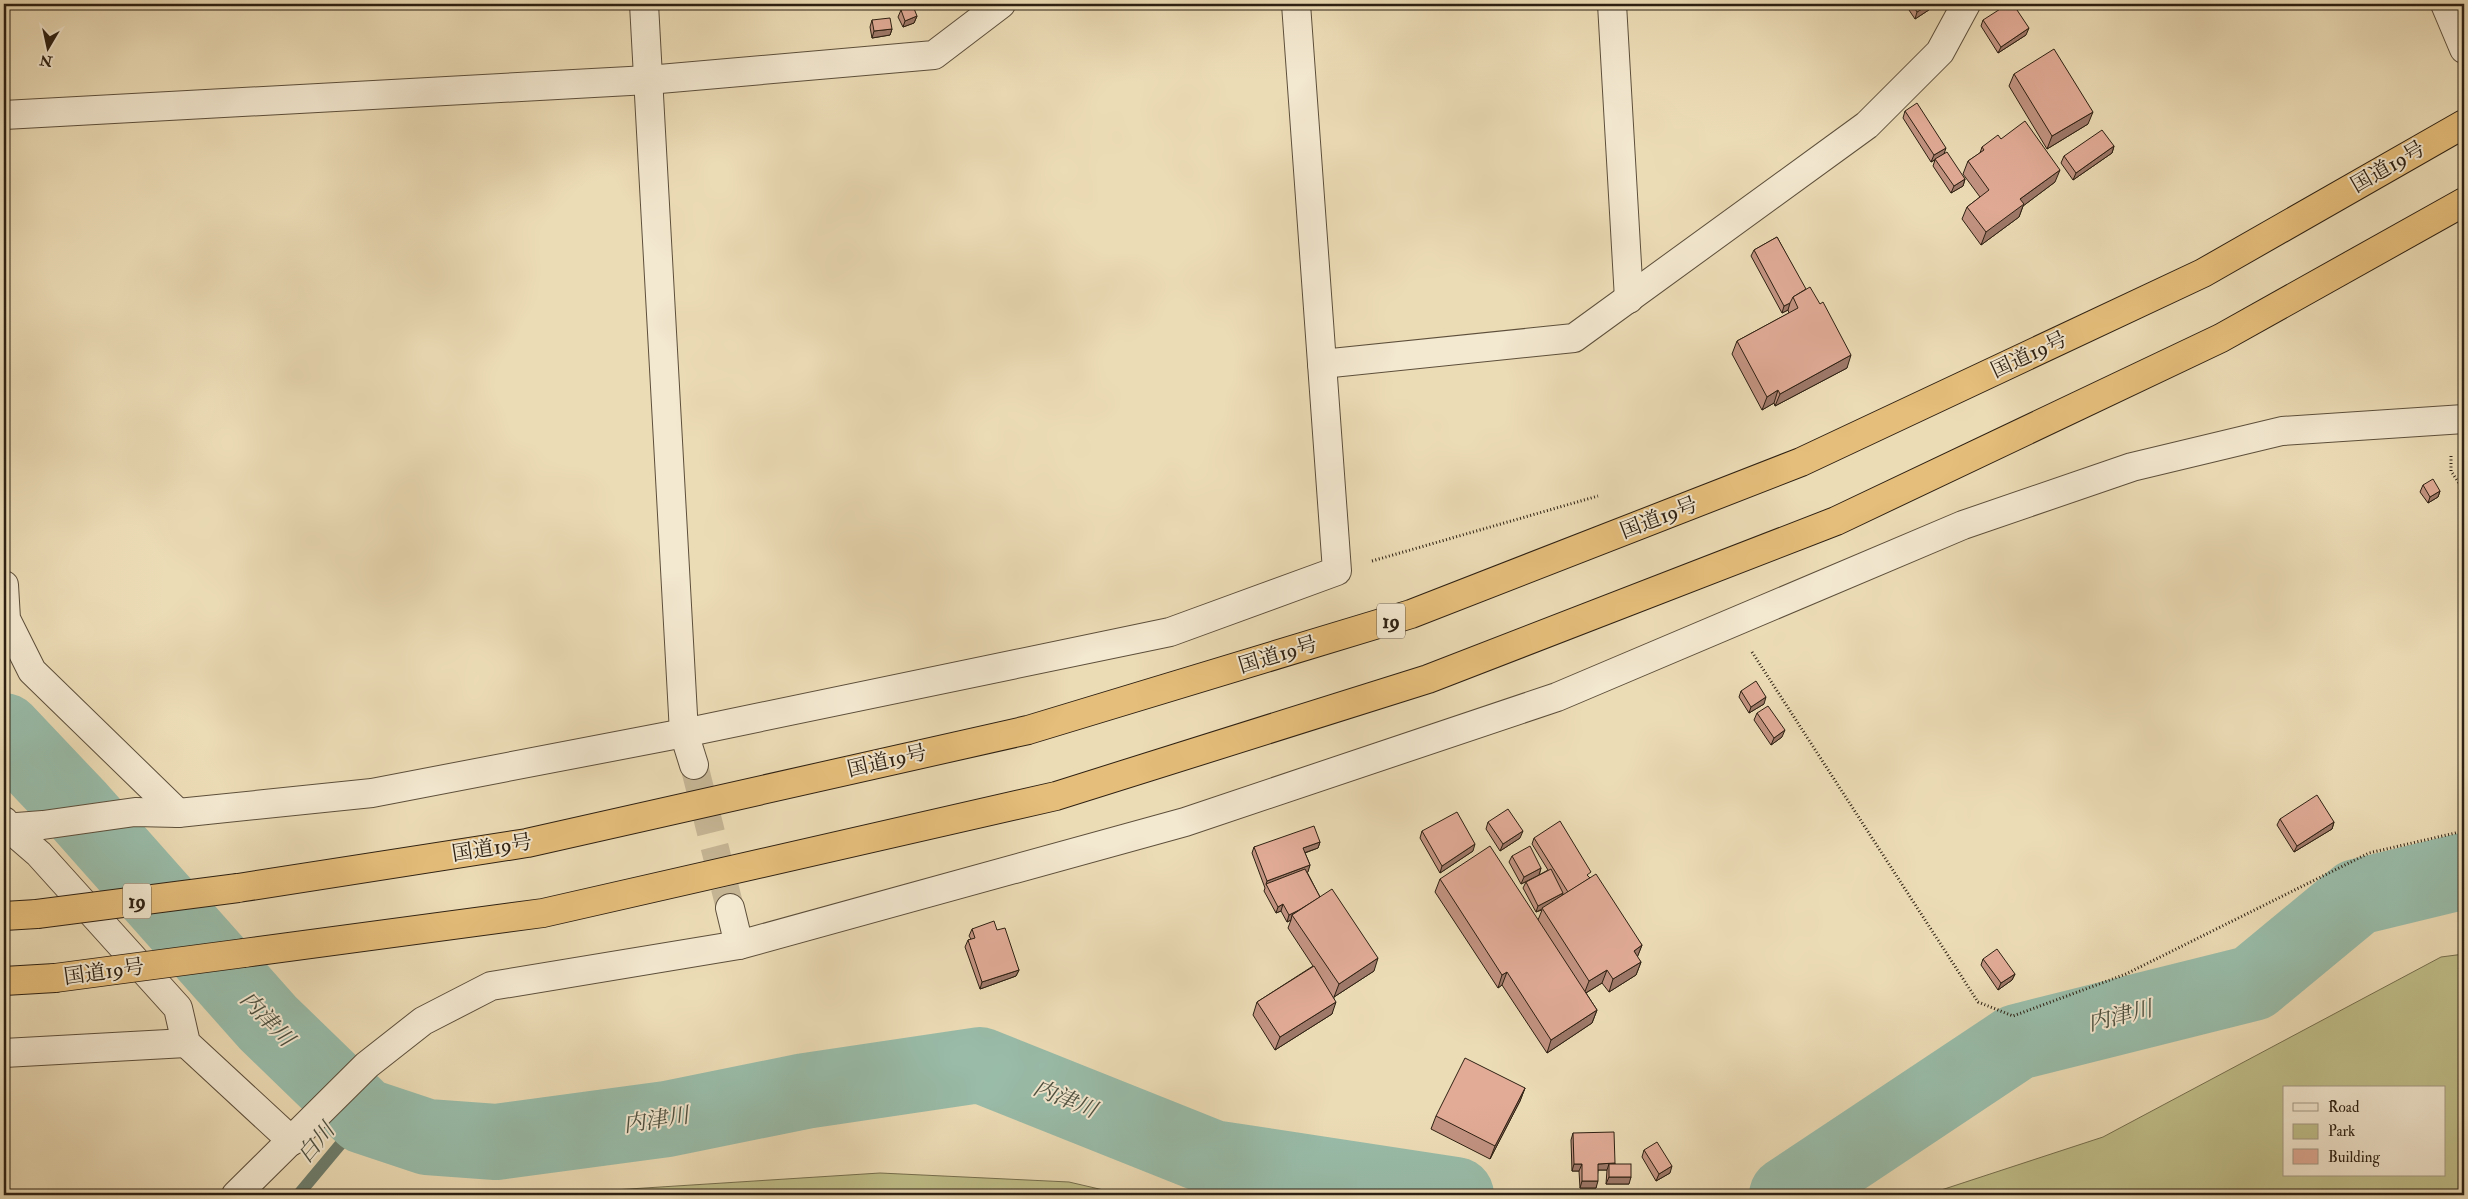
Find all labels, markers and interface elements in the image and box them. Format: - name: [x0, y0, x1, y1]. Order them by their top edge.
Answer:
- north arrow: [22, 22, 72, 72]
- text: N: [38, 51, 55, 70]
- street label: 国道19号: [2346, 135, 2430, 199]
- street label: 国道19号: [1987, 326, 2071, 384]
- street label: 国道19号: [1616, 491, 1702, 545]
- road number: 19: [1377, 604, 1405, 638]
- street label: 国道19号: [1235, 630, 1321, 680]
- street label: 国道19号: [844, 739, 930, 783]
- street label: 国道19号: [450, 828, 534, 868]
- road number: 19: [123, 884, 151, 918]
- street label: 国道19号: [62, 953, 146, 991]
- water label: 内津川: [234, 986, 301, 1054]
- water label: 内津川: [2085, 994, 2157, 1038]
- water label: 内津川: [1029, 1074, 1103, 1125]
- legend: [2283, 1086, 2446, 1176]
- text: Road: [2328, 1098, 2360, 1117]
- water label: 内津川: [621, 1101, 693, 1139]
- water label: 白川: [291, 1116, 342, 1169]
- text: Park: [2328, 1122, 2355, 1141]
- text: Building: [2328, 1148, 2380, 1167]

